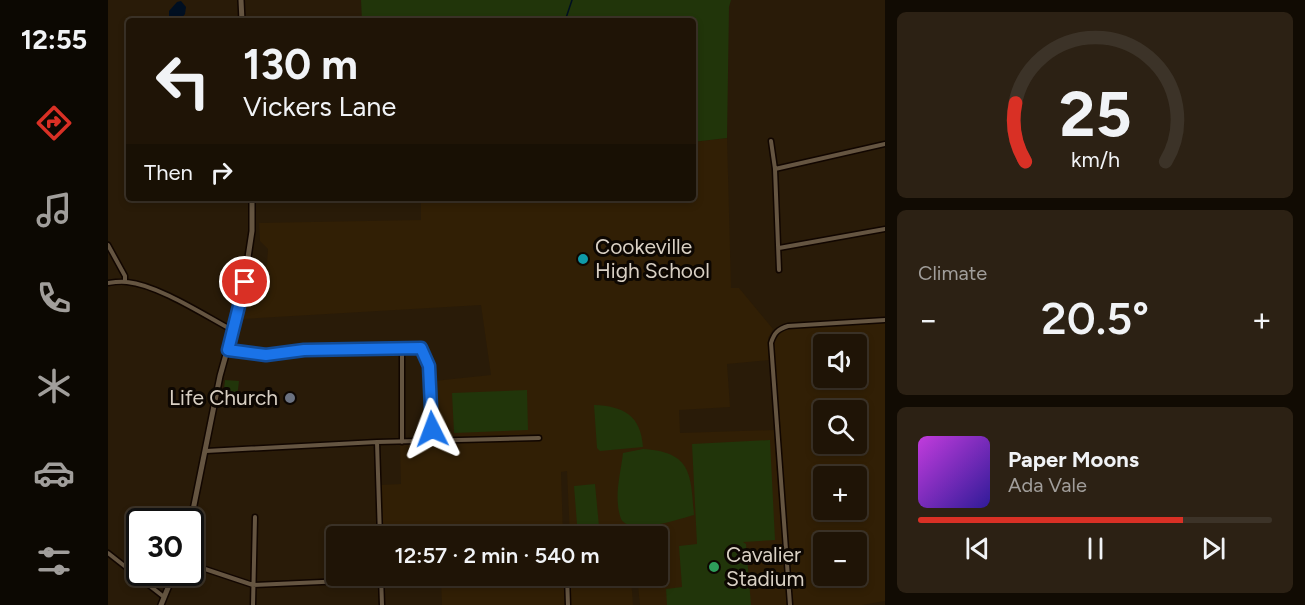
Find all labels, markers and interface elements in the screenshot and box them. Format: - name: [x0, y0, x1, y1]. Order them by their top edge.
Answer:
- text: 12:55: [21, 23, 87, 56]
- text: 130 m: [243, 39, 358, 90]
- icon: left: [144, 42, 222, 120]
- text: 25: [1059, 77, 1131, 152]
- text: Vickers Lane: [243, 90, 396, 123]
- icon: directions: [33, 102, 75, 144]
- text: km/h: [1071, 147, 1119, 172]
- icon: right: [205, 156, 238, 189]
- text: Then: [144, 159, 193, 186]
- icon: music: [33, 189, 75, 231]
- place label: Cookeville High School: [595, 234, 710, 283]
- marker: Cookeville High School: [576, 252, 590, 266]
- pin: [219, 256, 270, 307]
- text: Climate: [918, 261, 987, 285]
- icon: arrive: [228, 265, 261, 298]
- icon: phone: [33, 277, 75, 319]
- text: 20.5°: [1041, 291, 1149, 345]
- text: −: [918, 300, 939, 339]
- text: +: [1251, 300, 1272, 339]
- map controls: [813, 334, 867, 586]
- button: sound: [813, 334, 867, 388]
- icon: climate: [33, 365, 75, 407]
- place label: Life Church: [169, 385, 278, 410]
- marker: Life Church: [283, 391, 297, 405]
- position arrow: [400, 397, 464, 461]
- button: search: [813, 400, 867, 454]
- text: Paper Moons: [1008, 446, 1139, 473]
- icon: car: [33, 452, 75, 494]
- button: +: [813, 466, 867, 520]
- text: Ada Vale: [1008, 473, 1087, 497]
- speed limit sign: 30: [126, 508, 204, 586]
- button: −: [813, 532, 867, 586]
- icon: previous: [961, 532, 994, 565]
- icon: pause: [1079, 532, 1112, 565]
- icon: next: [1197, 532, 1230, 565]
- icon: filters: [33, 540, 75, 582]
- text: 12:57 · 2 min · 540 m: [394, 542, 600, 569]
- place label: Cavalier Stadium: [726, 542, 804, 591]
- marker: Cavalier Stadium: [707, 560, 721, 574]

